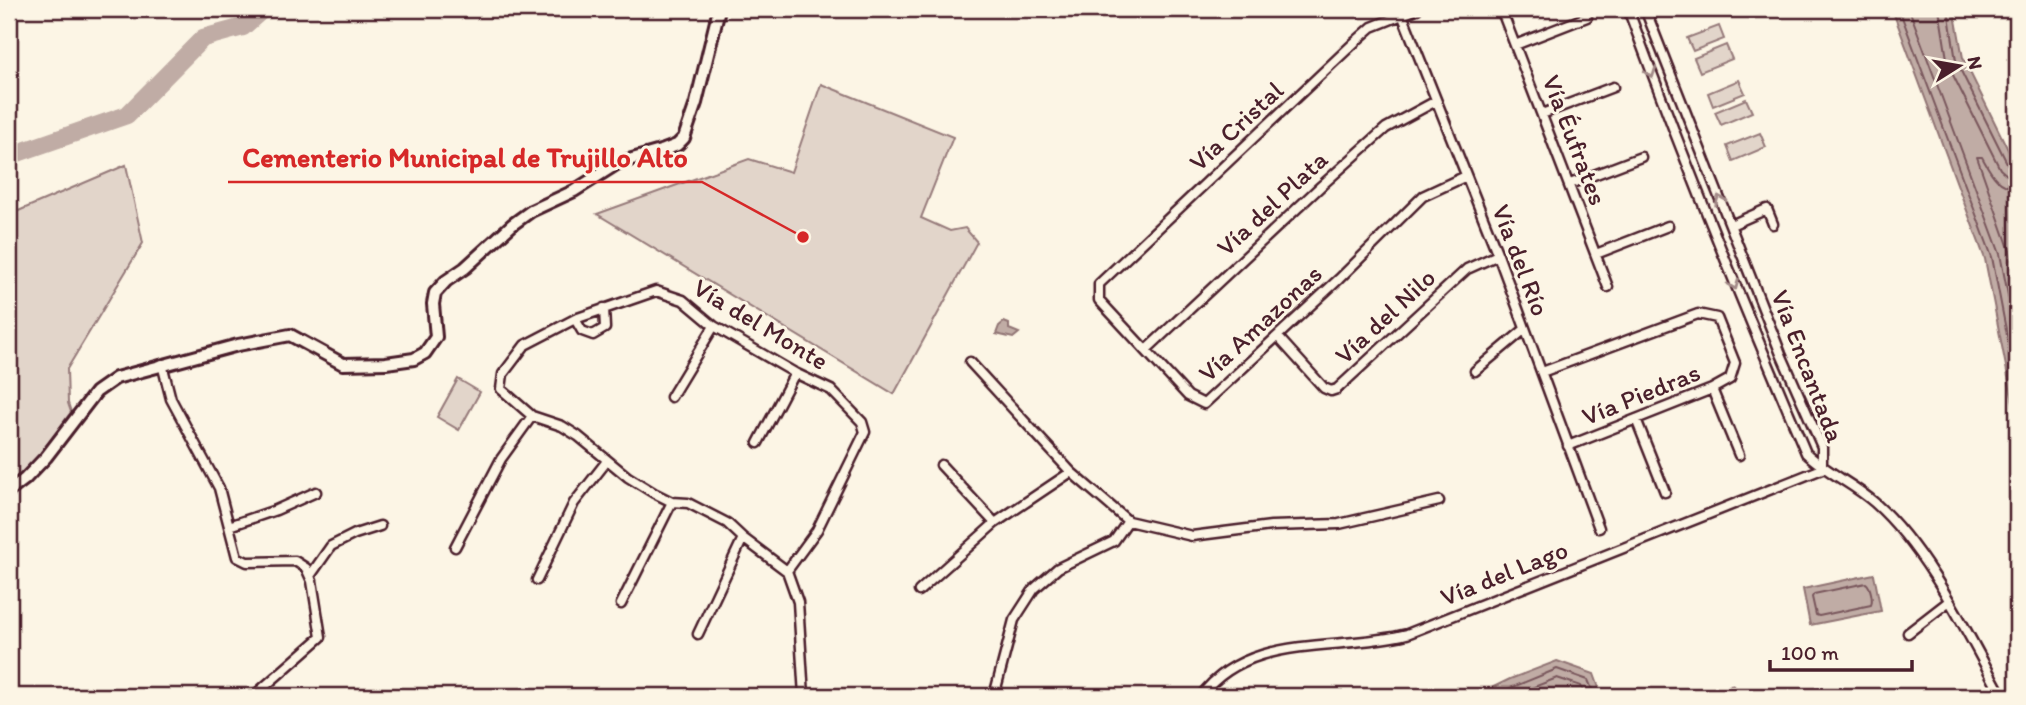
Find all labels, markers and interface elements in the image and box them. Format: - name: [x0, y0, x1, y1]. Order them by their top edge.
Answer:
- north arrow: [1924, 32, 1994, 102]
- text: N: [1963, 54, 1988, 71]
- one-way arrow: [1643, 66, 1657, 78]
- street label: Vía Éufrates: [1536, 70, 1614, 210]
- street label: Vía Cristal: [1182, 74, 1290, 178]
- callout: Cementerio Municipal de Trujillo Alto: [228, 133, 702, 182]
- text: Cementerio Municipal de Trujillo Alto: [242, 140, 688, 174]
- street label: Vía del Plata: [1210, 143, 1335, 263]
- one-way arrow: [1714, 195, 1728, 207]
- street label: Vía del Río: [1485, 200, 1557, 320]
- street label: Vía Amazonas: [1191, 258, 1329, 388]
- street label: Vía del Nilo: [1328, 261, 1442, 371]
- street label: Vía del Monte: [688, 271, 834, 377]
- one-way arrow: [1726, 278, 1740, 290]
- street label: Vía Encantada: [1764, 285, 1852, 447]
- street label: Vía Piedras: [1577, 356, 1705, 432]
- street label: Vía del Lago: [1436, 533, 1572, 613]
- scale bar: [1770, 628, 1912, 672]
- text: 100 m: [1781, 640, 1839, 665]

